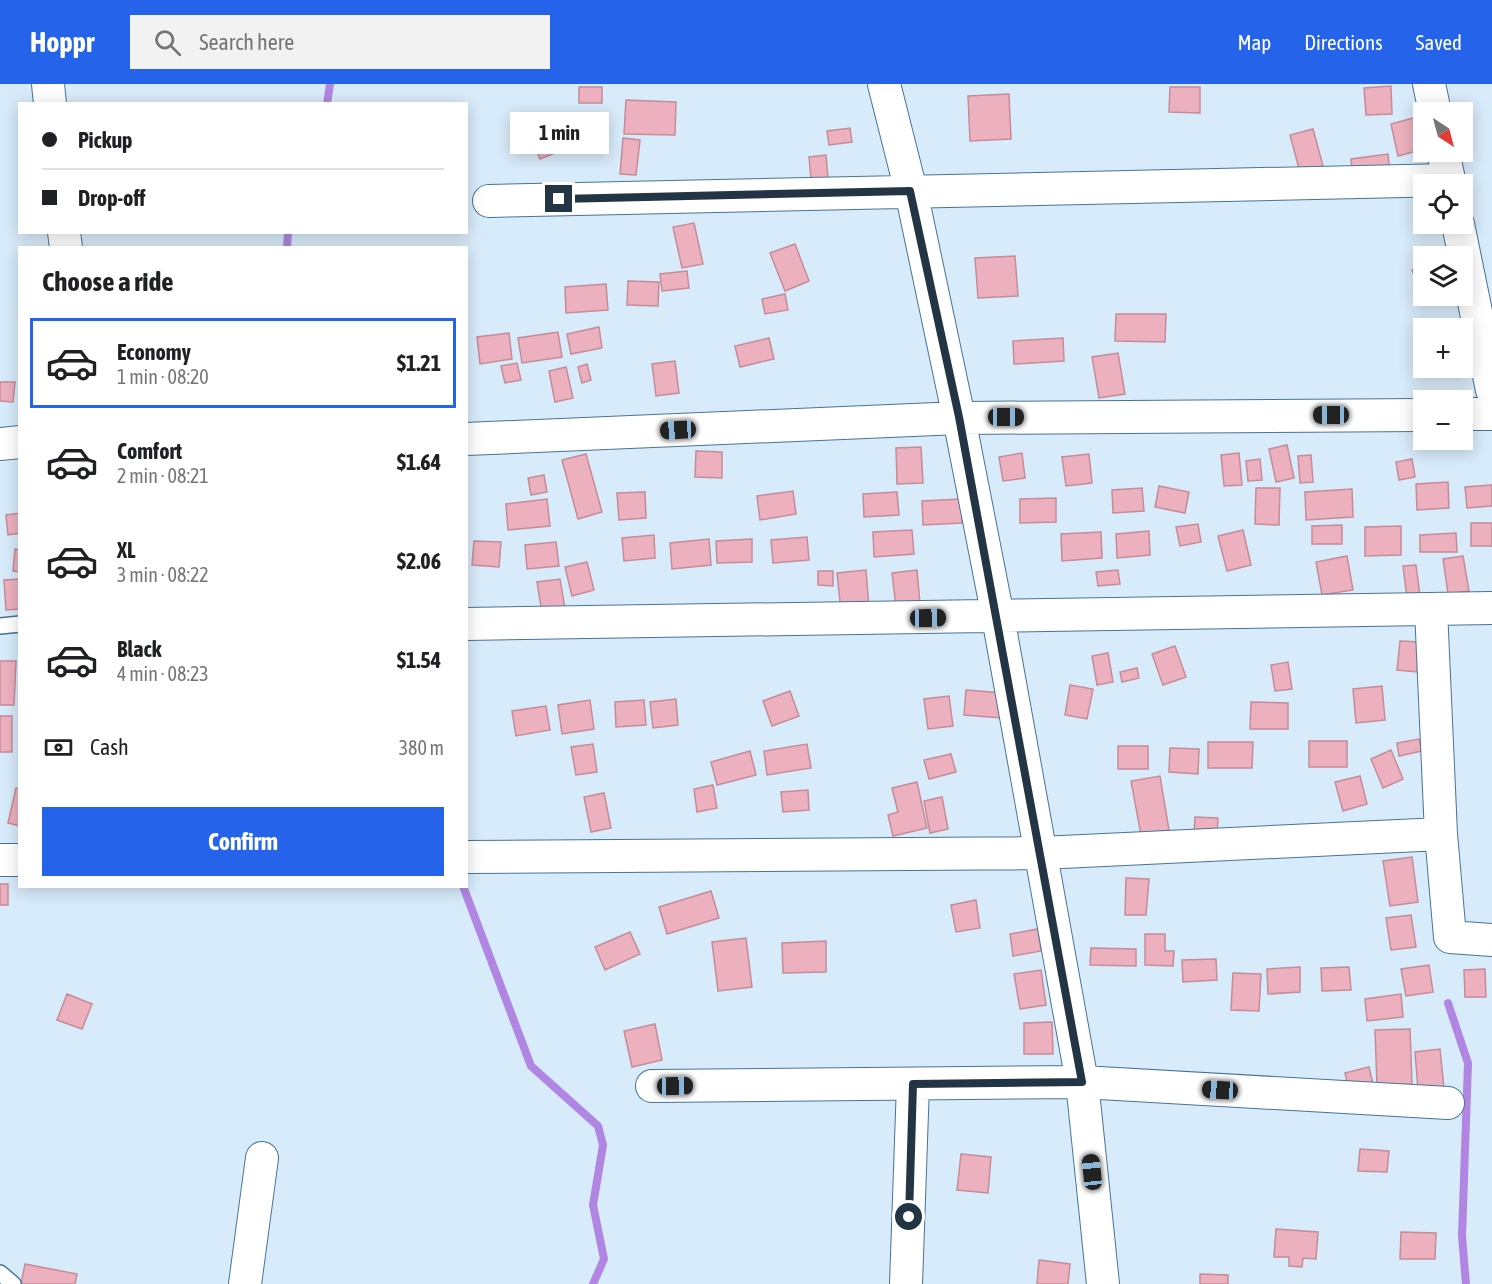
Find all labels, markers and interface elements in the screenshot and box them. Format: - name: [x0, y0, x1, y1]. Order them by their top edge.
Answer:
- search box: [130, 15, 550, 69]
- text: Hoppr: [30, 26, 94, 58]
- icon: search: [151, 26, 184, 59]
- text: Search here: [199, 29, 294, 55]
- text: Map: [1237, 30, 1271, 54]
- text: Directions: [1304, 30, 1383, 54]
- text: Saved: [1416, 30, 1462, 54]
- north arrow: [1413, 102, 1473, 162]
- map controls: [1413, 102, 1473, 450]
- callout: 1 min: [510, 112, 608, 154]
- text: 1 min: [539, 121, 580, 144]
- text: Pickup: [78, 127, 133, 153]
- button: locate: [1413, 174, 1473, 234]
- text: Drop-off: [78, 185, 145, 211]
- route end: [545, 185, 572, 212]
- button: layers: [1413, 246, 1473, 306]
- text: Choose a ride: [42, 266, 174, 297]
- button: +: [1413, 318, 1473, 378]
- icon: car: [45, 336, 99, 390]
- text: Economy: [117, 339, 191, 365]
- text: $1.21: [397, 350, 441, 376]
- text: 1 min · 08:20: [117, 365, 209, 388]
- button: −: [1413, 390, 1473, 450]
- car: [1313, 406, 1349, 424]
- car: [988, 408, 1024, 426]
- car: [660, 420, 696, 440]
- icon: car: [45, 435, 99, 489]
- text: Comfort: [117, 438, 182, 464]
- text: $1.64: [397, 449, 441, 475]
- text: 2 min · 08:21: [117, 464, 209, 487]
- icon: car: [45, 534, 99, 588]
- text: XL: [117, 537, 135, 563]
- text: $2.06: [397, 548, 441, 574]
- text: 3 min · 08:22: [117, 563, 209, 586]
- car: [910, 609, 946, 627]
- icon: car: [45, 633, 99, 687]
- text: Black: [117, 636, 161, 662]
- text: $1.54: [397, 647, 441, 673]
- text: 4 min · 08:23: [117, 662, 209, 685]
- icon: cash: [42, 731, 75, 764]
- text: Cash: [90, 734, 129, 760]
- text: 380 m: [399, 736, 444, 759]
- button: Confirm: [42, 807, 444, 876]
- car: [657, 1077, 693, 1095]
- car: [1202, 1080, 1238, 1100]
- car: [1081, 1153, 1103, 1191]
- route start: [895, 1203, 922, 1230]

